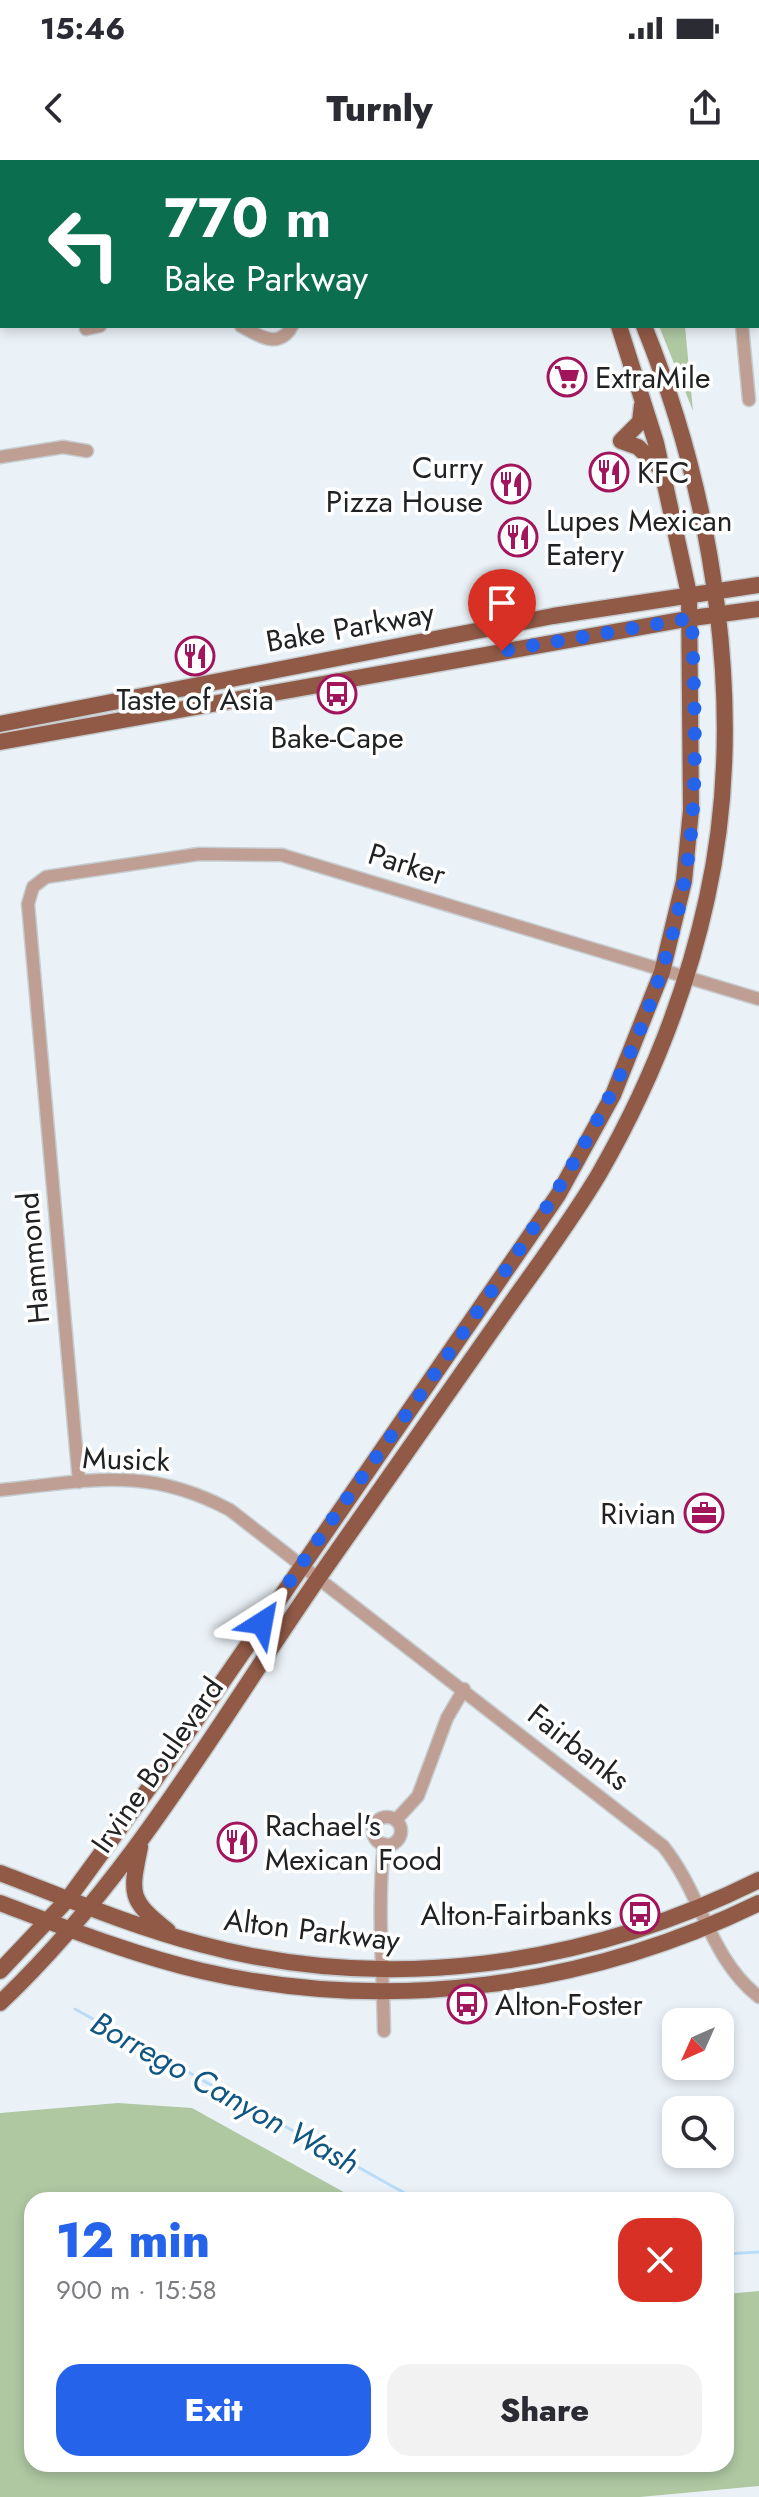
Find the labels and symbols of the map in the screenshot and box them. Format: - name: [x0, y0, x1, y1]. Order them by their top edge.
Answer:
- supermarket icon: ExtraMile: [546, 356, 588, 398]
- place label: ExtraMile: [595, 356, 710, 399]
- place label: Curry Pizza House: [326, 446, 484, 523]
- restaurant icon: KFC: [588, 451, 630, 493]
- place label: KFC: [637, 451, 690, 494]
- restaurant icon: Curry Pizza House: [490, 463, 532, 505]
- place label: Lupes Mexican Eatery: [546, 499, 733, 576]
- restaurant icon: Lupes Mexican Eatery: [497, 516, 539, 558]
- pin: [468, 569, 536, 651]
- street label: Bake Parkway: [262, 591, 438, 663]
- restaurant icon: Taste of Asia: [174, 635, 216, 677]
- bus stop icon: Bake-Cape: [316, 673, 358, 715]
- place label: Taste of Asia: [116, 678, 274, 721]
- place label: Bake-Cape: [270, 716, 404, 759]
- street label: Parker: [363, 832, 452, 896]
- street label: Hammond: [6, 1190, 60, 1326]
- street label: Musick: [82, 1436, 171, 1482]
- place label: Rivian: [600, 1492, 676, 1535]
- office icon: Rivian: [683, 1492, 725, 1534]
- position arrow: [220, 1581, 304, 1665]
- street label: Irvine Boulevard: [80, 1668, 234, 1862]
- street label: Fairbanks: [519, 1693, 639, 1801]
- place label: Rachael's Mexican Food: [265, 1804, 442, 1881]
- restaurant icon: Rachael's Mexican Food: [216, 1821, 258, 1863]
- place label: Alton-Fairbanks: [420, 1893, 612, 1936]
- bus stop icon: Alton-Fairbanks: [619, 1893, 661, 1935]
- street label: Alton Parkway: [222, 1898, 403, 1962]
- bus stop icon: Alton-Foster: [446, 1983, 488, 2025]
- place label: Alton-Foster: [495, 1983, 644, 2026]
- water label: Borrego Canyon Wash: [82, 2000, 368, 2186]
- north arrow: [662, 2008, 734, 2080]

